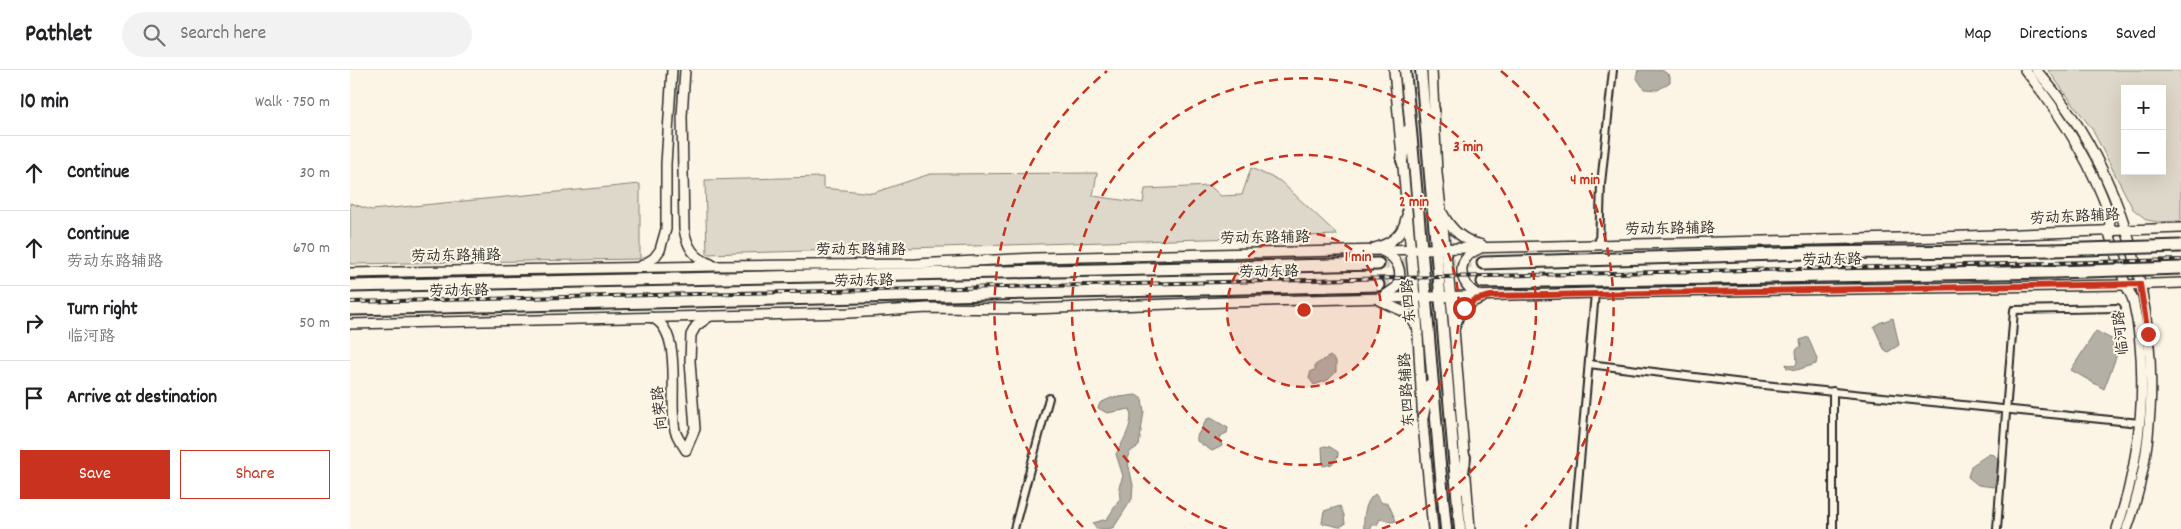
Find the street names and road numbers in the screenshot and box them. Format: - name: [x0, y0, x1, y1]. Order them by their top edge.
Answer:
- street label: 劳动东路辅路: [2029, 205, 2121, 231]
- street label: 劳动东路辅路: [1625, 218, 1715, 242]
- street label: 劳动东路辅路: [1220, 227, 1310, 251]
- street label: 劳动东路辅路: [816, 240, 906, 262]
- street label: 劳动东路辅路: [411, 245, 501, 269]
- street label: 劳动东路: [1802, 249, 1862, 273]
- street label: 劳动东路: [1239, 261, 1299, 285]
- street label: 劳动东路: [834, 270, 894, 294]
- street label: 东四路: [1397, 278, 1423, 324]
- street label: 劳动东路: [429, 280, 489, 304]
- street label: 临河路: [2109, 309, 2135, 357]
- street label: 东四路辅路: [1395, 352, 1421, 428]
- street label: 向荣路: [648, 384, 674, 432]

